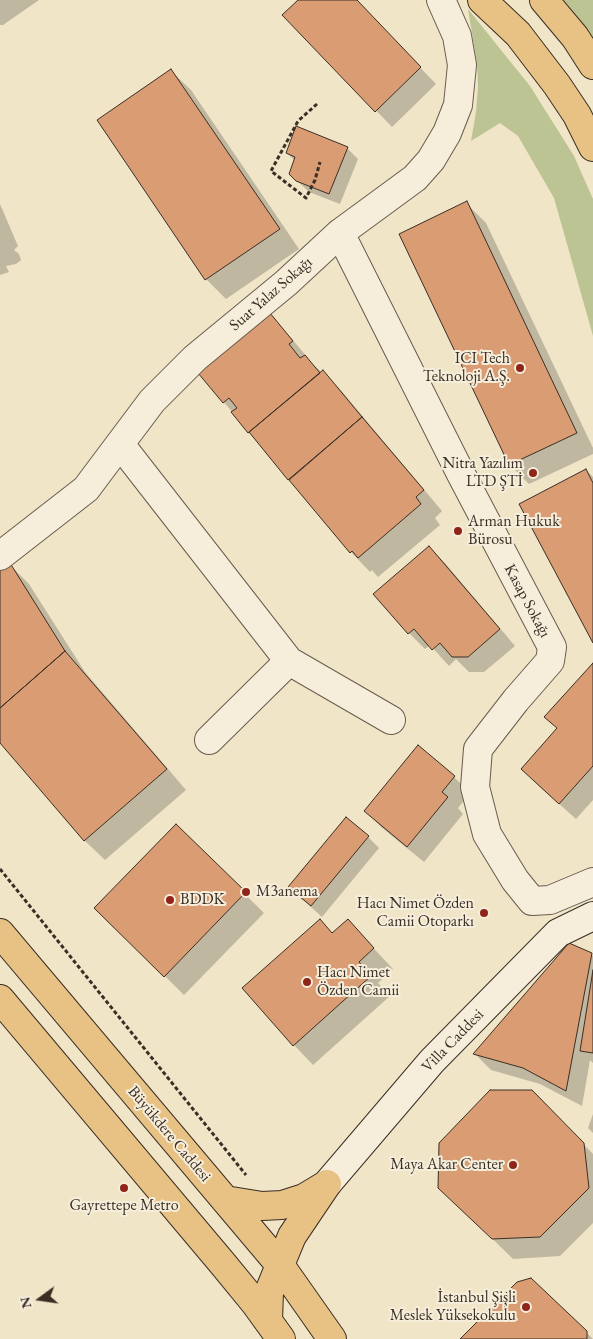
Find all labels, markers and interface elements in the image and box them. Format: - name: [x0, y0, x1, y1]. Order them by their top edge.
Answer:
- street label: Suat Yalaz Sokağı: [226, 253, 316, 335]
- place label: ICI Tech Teknoloji A.Ş.: [423, 349, 510, 387]
- marker: ICI Tech Teknoloji A.Ş.: [514, 362, 526, 374]
- place label: Nitra Yazılım LTD ŞTİ: [443, 454, 523, 492]
- marker: Nitra Yazılım LTD ŞTİ: [527, 467, 539, 479]
- place label: Arman Hukuk Bürosu: [468, 512, 560, 550]
- marker: Arman Hukuk Bürosu: [452, 525, 464, 537]
- street label: Kasap Sokağı: [500, 561, 554, 641]
- place label: M3anema: [256, 882, 318, 902]
- marker: M3anema: [240, 886, 252, 898]
- place label: BDDK: [180, 890, 224, 910]
- marker: BDDK: [164, 894, 176, 906]
- place label: Hacı Nimet Özden Camii Otoparkı: [357, 894, 474, 932]
- marker: Hacı Nimet Özden Camii Otoparkı: [478, 907, 490, 919]
- place label: Hacı Nimet Özden Camii: [317, 963, 399, 1001]
- marker: Hacı Nimet Özden Camii: [301, 976, 313, 988]
- street label: Villa Caddesi: [418, 1005, 488, 1077]
- street label: Büyükdere Caddesi: [123, 1082, 215, 1186]
- place label: Maya Akar Center: [390, 1155, 503, 1175]
- marker: Maya Akar Center: [507, 1159, 519, 1171]
- marker: Gayrettepe Metro: [118, 1182, 130, 1194]
- place label: Gayrettepe Metro: [69, 1196, 179, 1216]
- north arrow: [15, 1274, 65, 1324]
- place label: İstanbul Şişli Meslek Yüksekokulu: [390, 1288, 516, 1326]
- text: N: [15, 1295, 36, 1310]
- marker: İstanbul Şişli Meslek Yüksekokulu: [520, 1301, 532, 1313]

